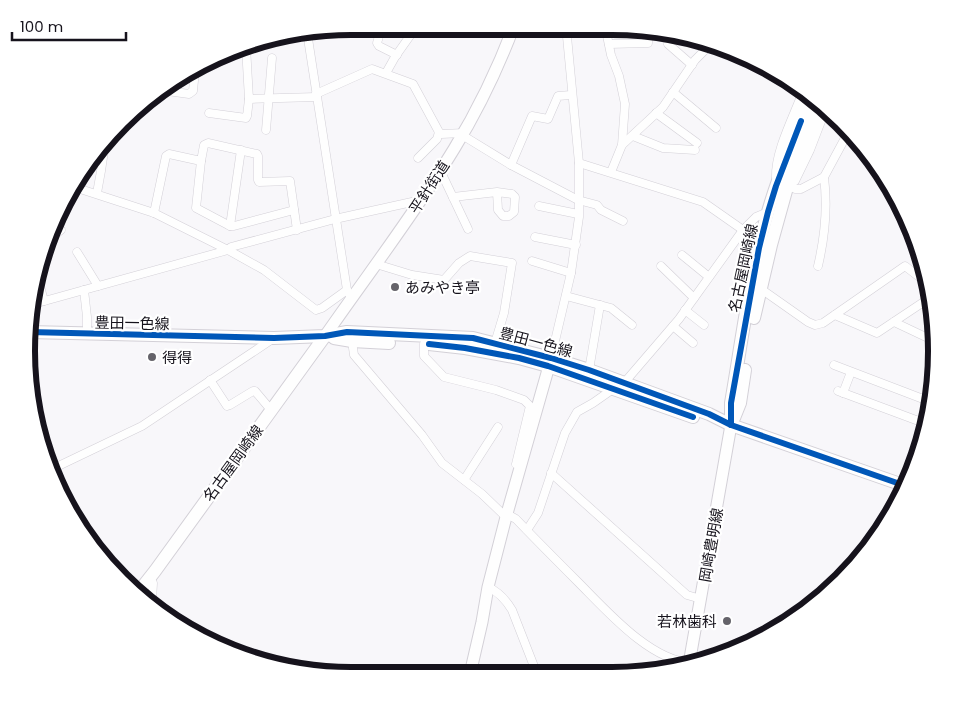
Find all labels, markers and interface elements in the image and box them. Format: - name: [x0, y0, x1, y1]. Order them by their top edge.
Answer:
- scale bar: [12, 10, 126, 42]
- text: 100 m: [20, 16, 63, 37]
- street label: 平針街道: [404, 156, 454, 218]
- street label: 名古屋岡崎線: [723, 222, 763, 314]
- place label: あみやき亭: [405, 277, 480, 298]
- marker: あみやき亭: [389, 281, 401, 293]
- street label: 豊田一色線: [94, 312, 170, 334]
- street label: 豊田一色線: [497, 322, 575, 362]
- place label: 得得: [162, 347, 192, 368]
- marker: 得得: [146, 351, 158, 363]
- street label: 名古屋岡崎線: [198, 420, 268, 506]
- street label: 岡崎豊明線: [694, 506, 728, 584]
- place label: 若林歯科: [657, 611, 717, 632]
- marker: 若林歯科: [721, 615, 733, 627]

